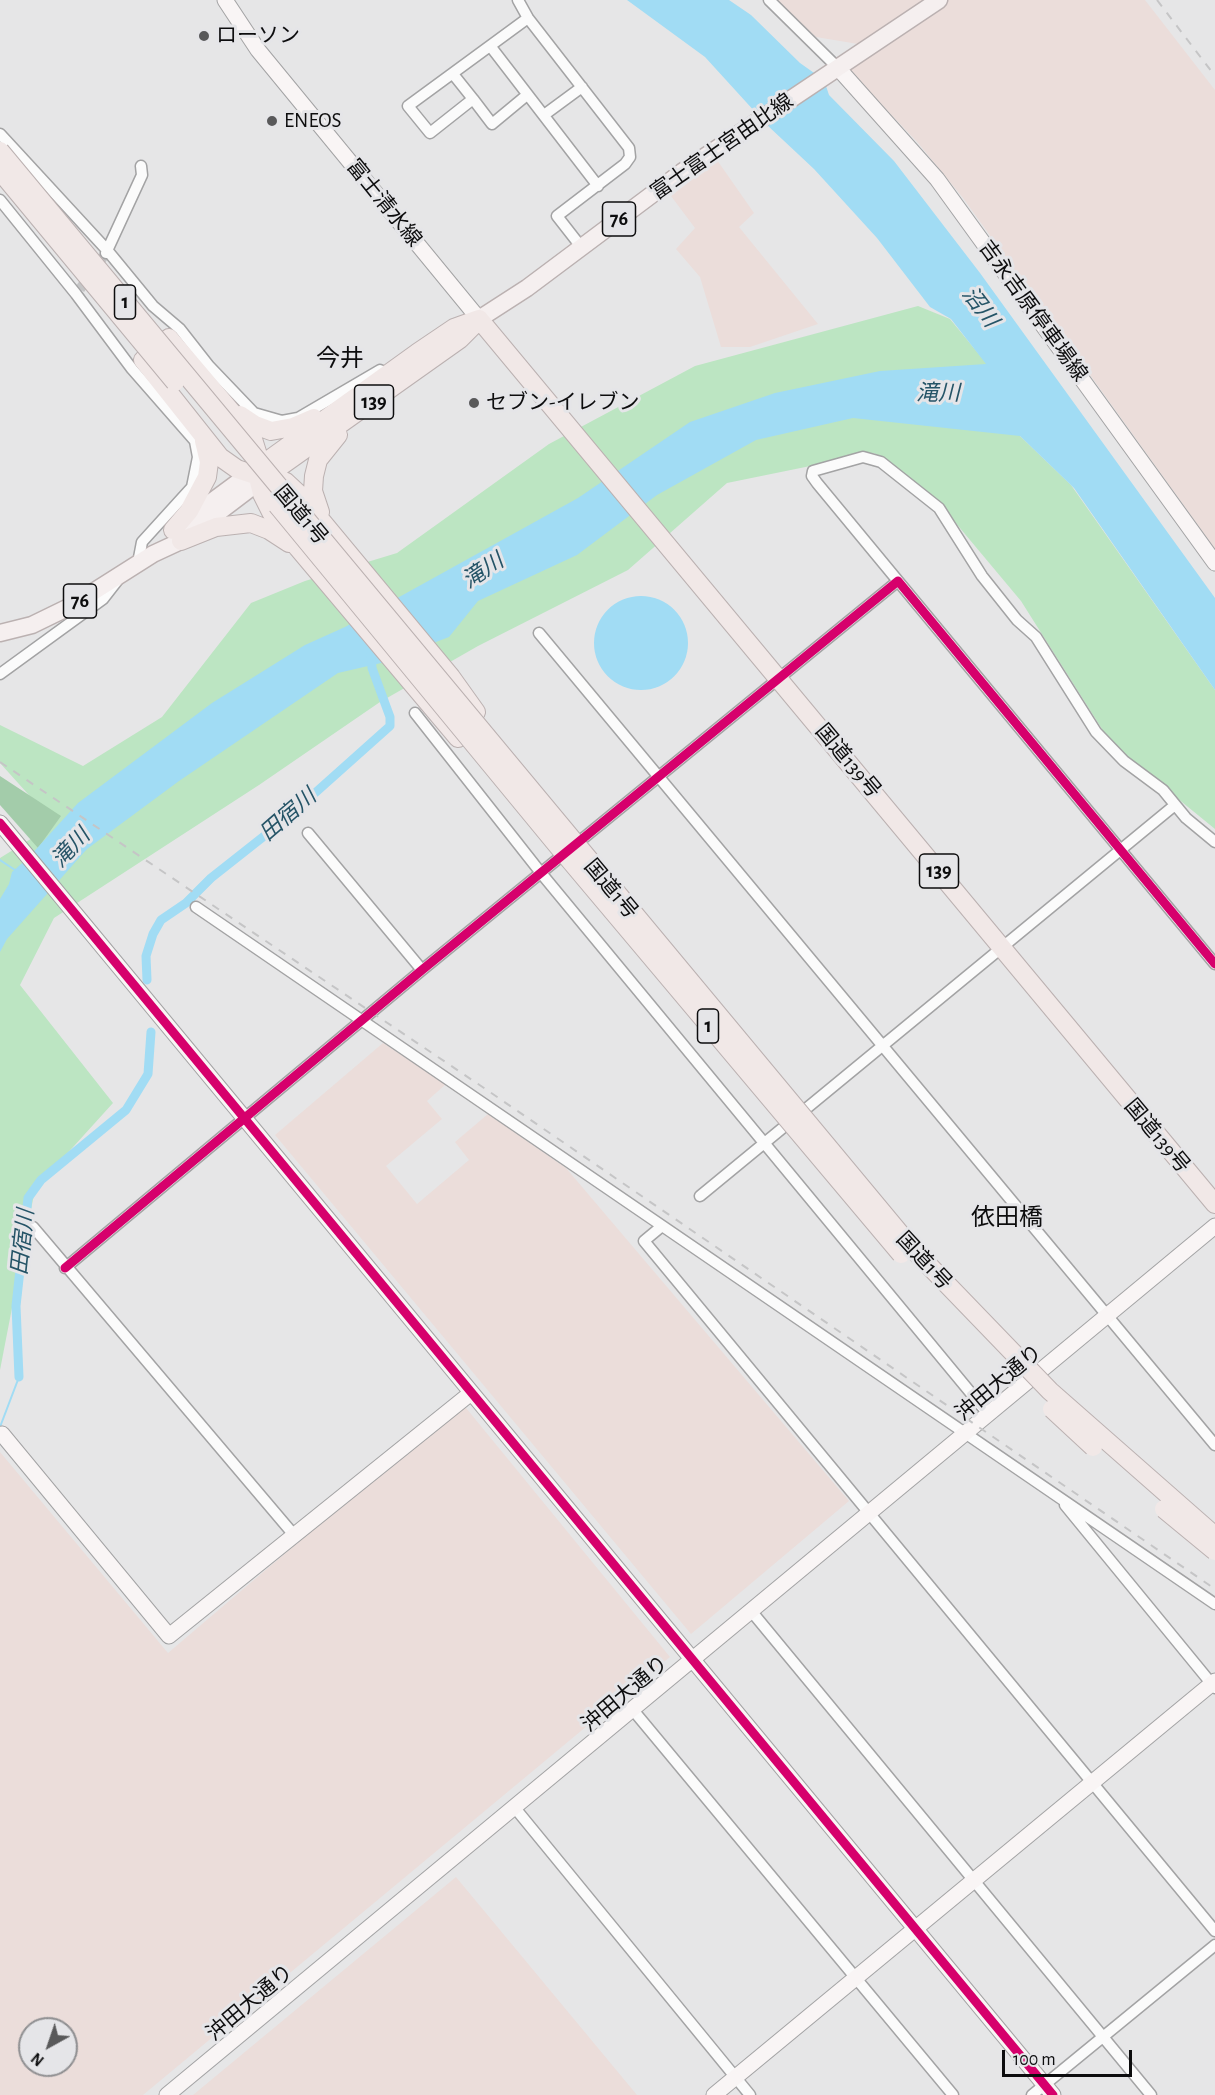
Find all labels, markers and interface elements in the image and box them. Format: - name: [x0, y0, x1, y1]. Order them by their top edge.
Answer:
- place label: ローソン: [216, 23, 300, 49]
- marker: ローソン: [197, 29, 211, 43]
- street label: 富士富士宮由比線: [646, 88, 798, 206]
- place label: ENEOS: [284, 108, 341, 134]
- marker: ENEOS: [265, 114, 279, 128]
- street label: 富士清水線: [341, 154, 427, 252]
- road number: 76: [602, 202, 636, 236]
- street label: 吉永吉原停車場線: [973, 236, 1093, 386]
- water label: 沼川: [956, 281, 1004, 333]
- road number: 1: [114, 285, 136, 319]
- district label: 今井: [316, 345, 364, 373]
- water label: 滝川: [916, 380, 960, 406]
- road number: 139: [354, 385, 394, 419]
- place label: セブン-イレブン: [486, 390, 639, 416]
- marker: セブン-イレブン: [467, 396, 481, 410]
- street label: 国道1号: [269, 480, 333, 550]
- water label: 滝川: [457, 548, 509, 594]
- road number: 76: [64, 584, 97, 618]
- street label: 国道139号: [810, 719, 886, 803]
- water label: 田宿川: [254, 783, 322, 847]
- water label: 滝川: [46, 823, 96, 873]
- street label: 国道1号: [579, 854, 643, 924]
- road number: 139: [920, 854, 958, 888]
- road number: 1: [698, 1009, 718, 1043]
- street label: 国道139号: [1119, 1094, 1195, 1178]
- district label: 依田橋: [971, 1204, 1043, 1232]
- water label: 田宿川: [6, 1208, 40, 1276]
- street label: 国道1号: [891, 1227, 957, 1295]
- street label: 沖田大通り: [951, 1340, 1047, 1426]
- street label: 沖田大通り: [577, 1651, 673, 1737]
- street label: 沖田大通り: [202, 1960, 298, 2046]
- north arrow: [18, 2017, 78, 2077]
- scale bar: [1005, 2038, 1136, 2076]
- text: N: [28, 2050, 47, 2069]
- text: 100 m: [1013, 2051, 1056, 2069]

